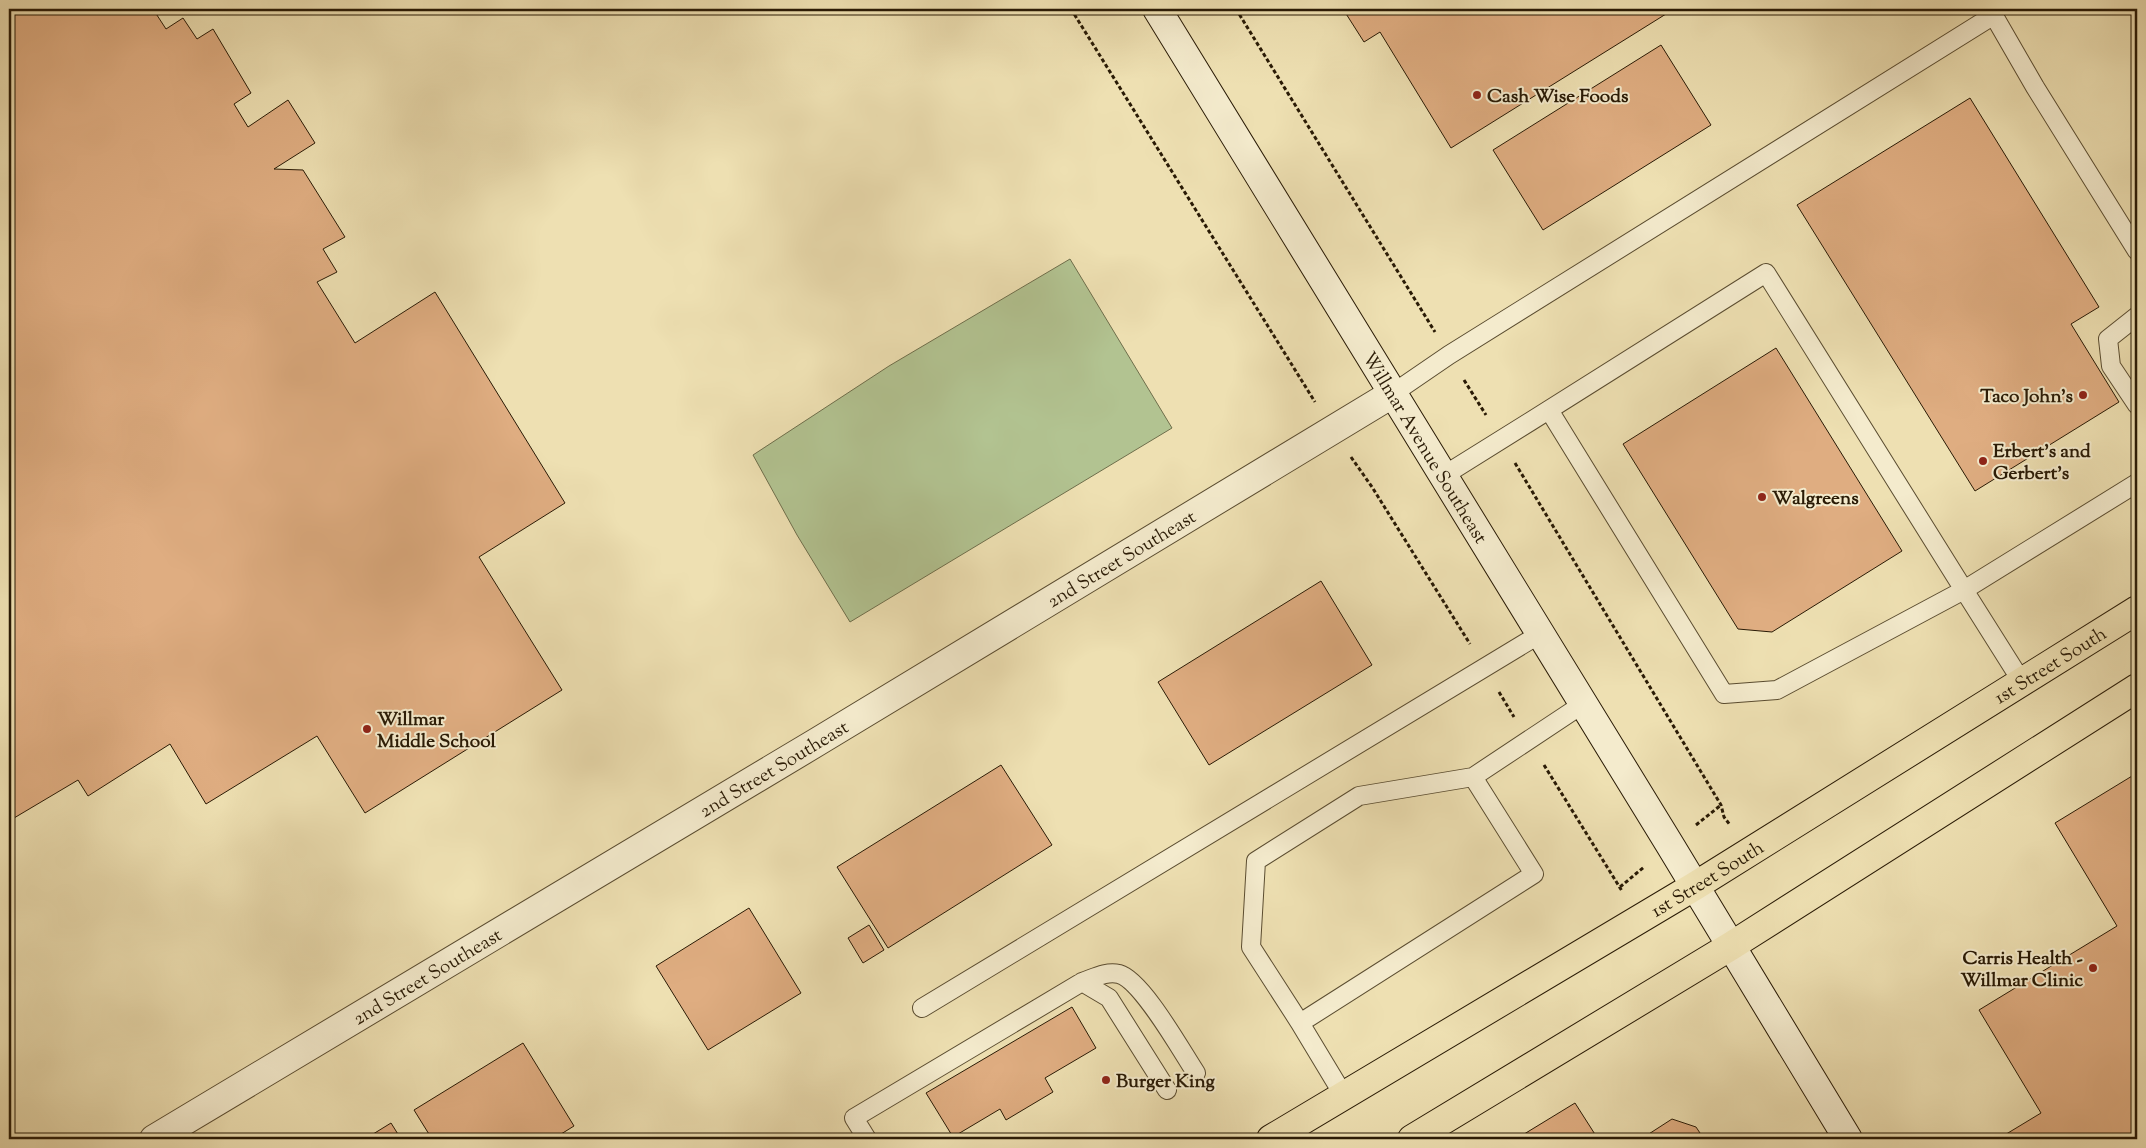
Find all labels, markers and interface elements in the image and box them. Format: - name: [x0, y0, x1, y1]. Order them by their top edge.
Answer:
- place label: Cash Wise Foods: [1487, 84, 1629, 111]
- marker: Cash Wise Foods: [1471, 89, 1483, 101]
- street label: Willmar Avenue Southeast: [1354, 347, 1493, 550]
- place label: Taco John's: [1980, 384, 2074, 411]
- marker: Taco John's: [2077, 389, 2089, 401]
- place label: Erbert's and Gerbert's: [1993, 439, 2091, 488]
- marker: Erbert's and Gerbert's: [1977, 455, 1989, 467]
- place label: Walgreens: [1772, 486, 1859, 513]
- marker: Walgreens: [1756, 491, 1768, 503]
- street label: 2nd Street Southeast: [1043, 504, 1202, 616]
- street label: 1st Street South: [1990, 621, 2113, 712]
- place label: Willmar Middle School: [377, 707, 497, 756]
- street label: 2nd Street Southeast: [695, 715, 855, 825]
- marker: Willmar Middle School: [361, 723, 373, 735]
- street label: 1st Street South: [1647, 835, 1770, 925]
- street label: 2nd Street Southeast: [348, 922, 508, 1033]
- place label: Carris Health - Willmar Clinic: [1960, 946, 2083, 995]
- marker: Carris Health - Willmar Clinic: [2087, 962, 2099, 974]
- place label: Burger King: [1116, 1069, 1215, 1096]
- marker: Burger King: [1100, 1074, 1112, 1086]

